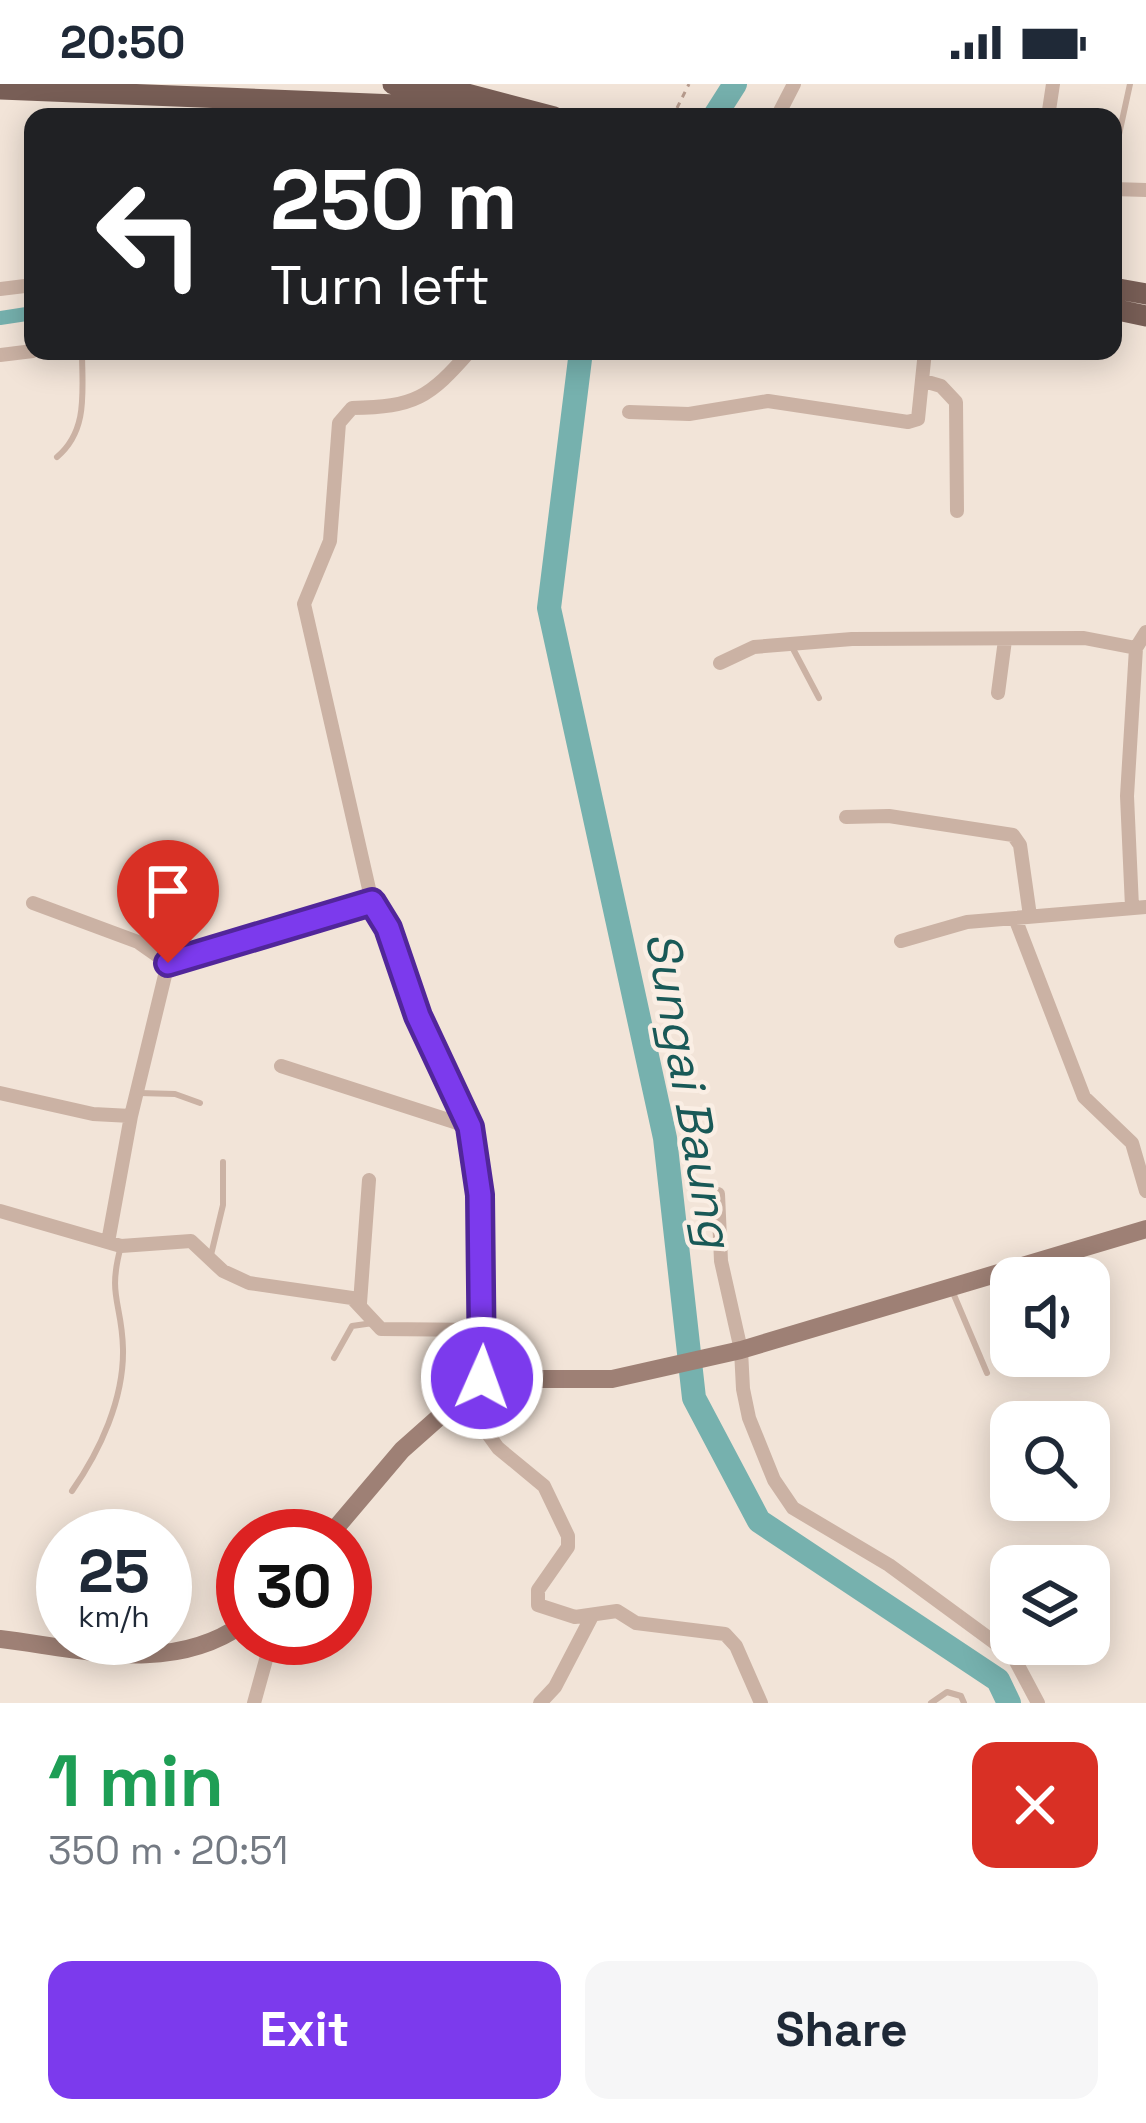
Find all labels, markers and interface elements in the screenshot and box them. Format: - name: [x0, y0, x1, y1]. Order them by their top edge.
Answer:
- text: 20:50: [60, 14, 185, 71]
- text: 250 m: [270, 146, 518, 254]
- icon: left: [72, 156, 228, 312]
- text: Turn left: [270, 251, 490, 320]
- pin: [117, 840, 219, 963]
- icon: arrive: [135, 858, 201, 924]
- water label: Sungai Baung: [632, 927, 748, 1254]
- map controls: [990, 1257, 1110, 1665]
- button: sound: [990, 1257, 1110, 1377]
- position arrow: [419, 1315, 545, 1441]
- button: search: [990, 1401, 1110, 1521]
- speed limit sign: 30: [216, 1509, 372, 1665]
- text: 25: [78, 1533, 150, 1610]
- button: layers: [990, 1545, 1110, 1665]
- text: km/h: [78, 1597, 150, 1636]
- text: 1 min: [48, 1735, 224, 1827]
- button: close: [972, 1742, 1098, 1868]
- text: 350 m · 20:51: [48, 1826, 288, 1875]
- button: Exit: [48, 1961, 561, 2099]
- button: Share: [585, 1961, 1098, 2099]

